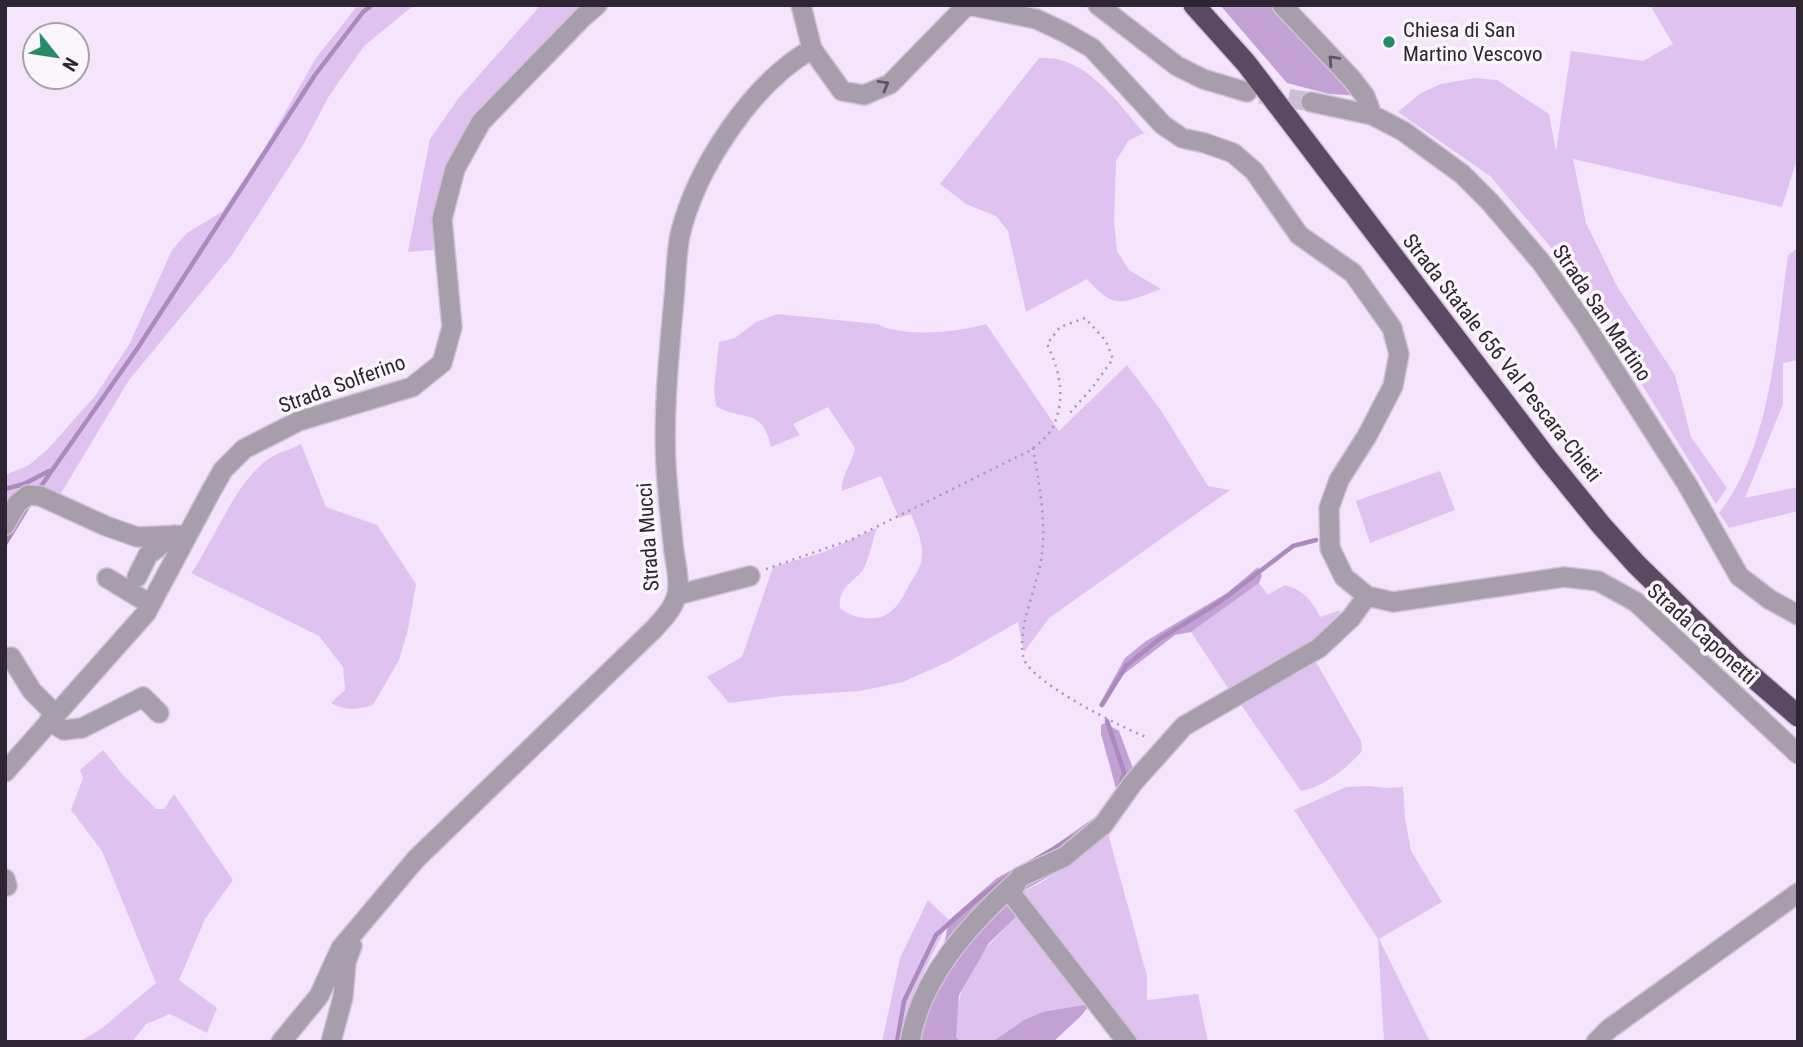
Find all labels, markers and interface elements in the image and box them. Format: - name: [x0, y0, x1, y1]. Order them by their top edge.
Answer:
- place label: Chiesa di San Martino Vescovo: [1403, 18, 1543, 66]
- north arrow: [21, 21, 91, 91]
- marker: Chiesa di San Martino Vescovo: [1381, 34, 1397, 50]
- text: N: [57, 53, 83, 75]
- one-way arrow: [1329, 55, 1342, 68]
- one-way arrow: [877, 80, 890, 93]
- street label: Strada Statale 656 Val Pescara-Chieti: [1398, 229, 1606, 487]
- street label: Strada San Martino: [1548, 240, 1656, 386]
- street label: Strada Solferino: [275, 350, 409, 418]
- street label: Strada Mucci: [632, 482, 664, 592]
- street label: Strada Caponetti: [1642, 579, 1762, 689]

